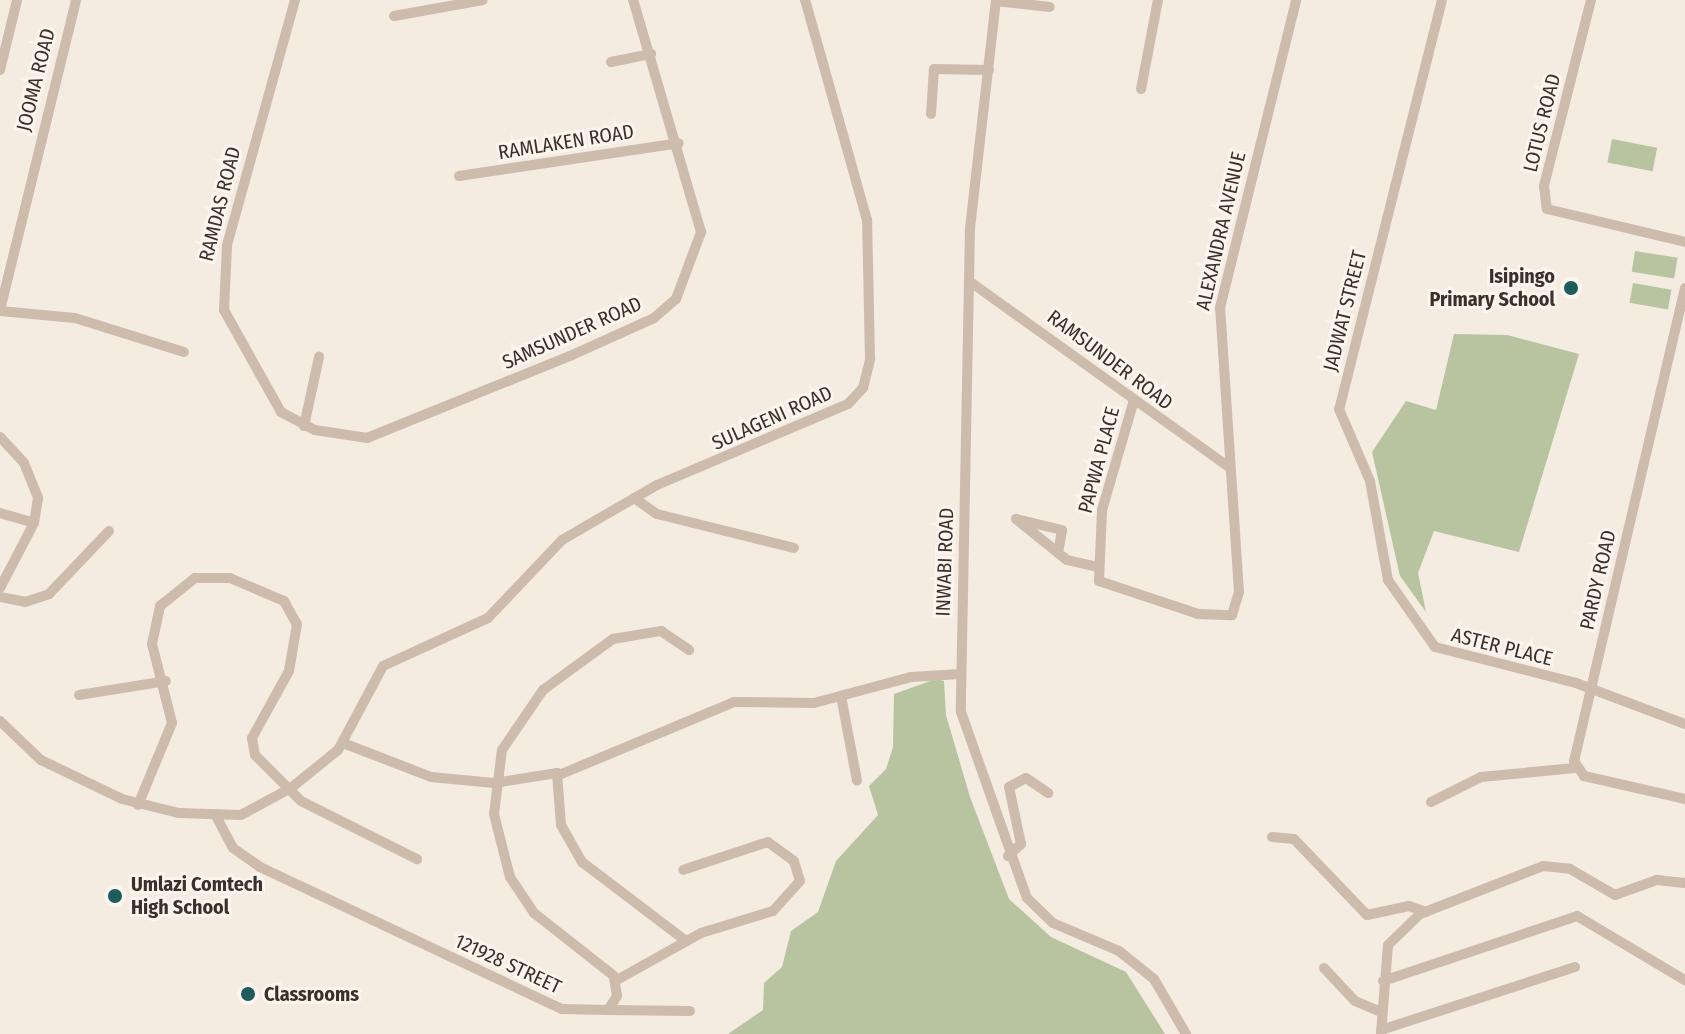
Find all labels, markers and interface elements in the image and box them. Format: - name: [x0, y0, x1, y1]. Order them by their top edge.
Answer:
- street label: JOOMA ROAD: [12, 26, 60, 134]
- street label: LOTUS ROAD: [1518, 71, 1566, 175]
- street label: RAMLAKEN ROAD: [496, 119, 636, 165]
- street label: RAMDAS ROAD: [194, 144, 246, 264]
- street label: ALEXANDRA AVENUE: [1191, 149, 1251, 313]
- street label: JADWAT STREET: [1318, 248, 1372, 374]
- place label: Isipingo Primary School: [1429, 264, 1555, 311]
- marker: Isipingo Primary School: [1562, 279, 1580, 297]
- street label: SAMSUNDER ROAD: [499, 292, 645, 374]
- street label: RAMSUNDER ROAD: [1042, 305, 1178, 415]
- street label: SULAGENI ROAD: [708, 381, 836, 455]
- street label: PAPWA PLACE: [1073, 404, 1125, 516]
- street label: INWABI ROAD: [931, 507, 959, 617]
- street label: PARDY ROAD: [1575, 528, 1621, 632]
- street label: ASTER PLACE: [1449, 623, 1555, 671]
- place label: Umlazi Comtech High School: [131, 872, 263, 919]
- marker: Umlazi Comtech High School: [106, 887, 124, 905]
- street label: 121928 STREET: [451, 929, 565, 999]
- place label: Classrooms: [264, 982, 359, 1006]
- marker: Classrooms: [239, 985, 257, 1003]

